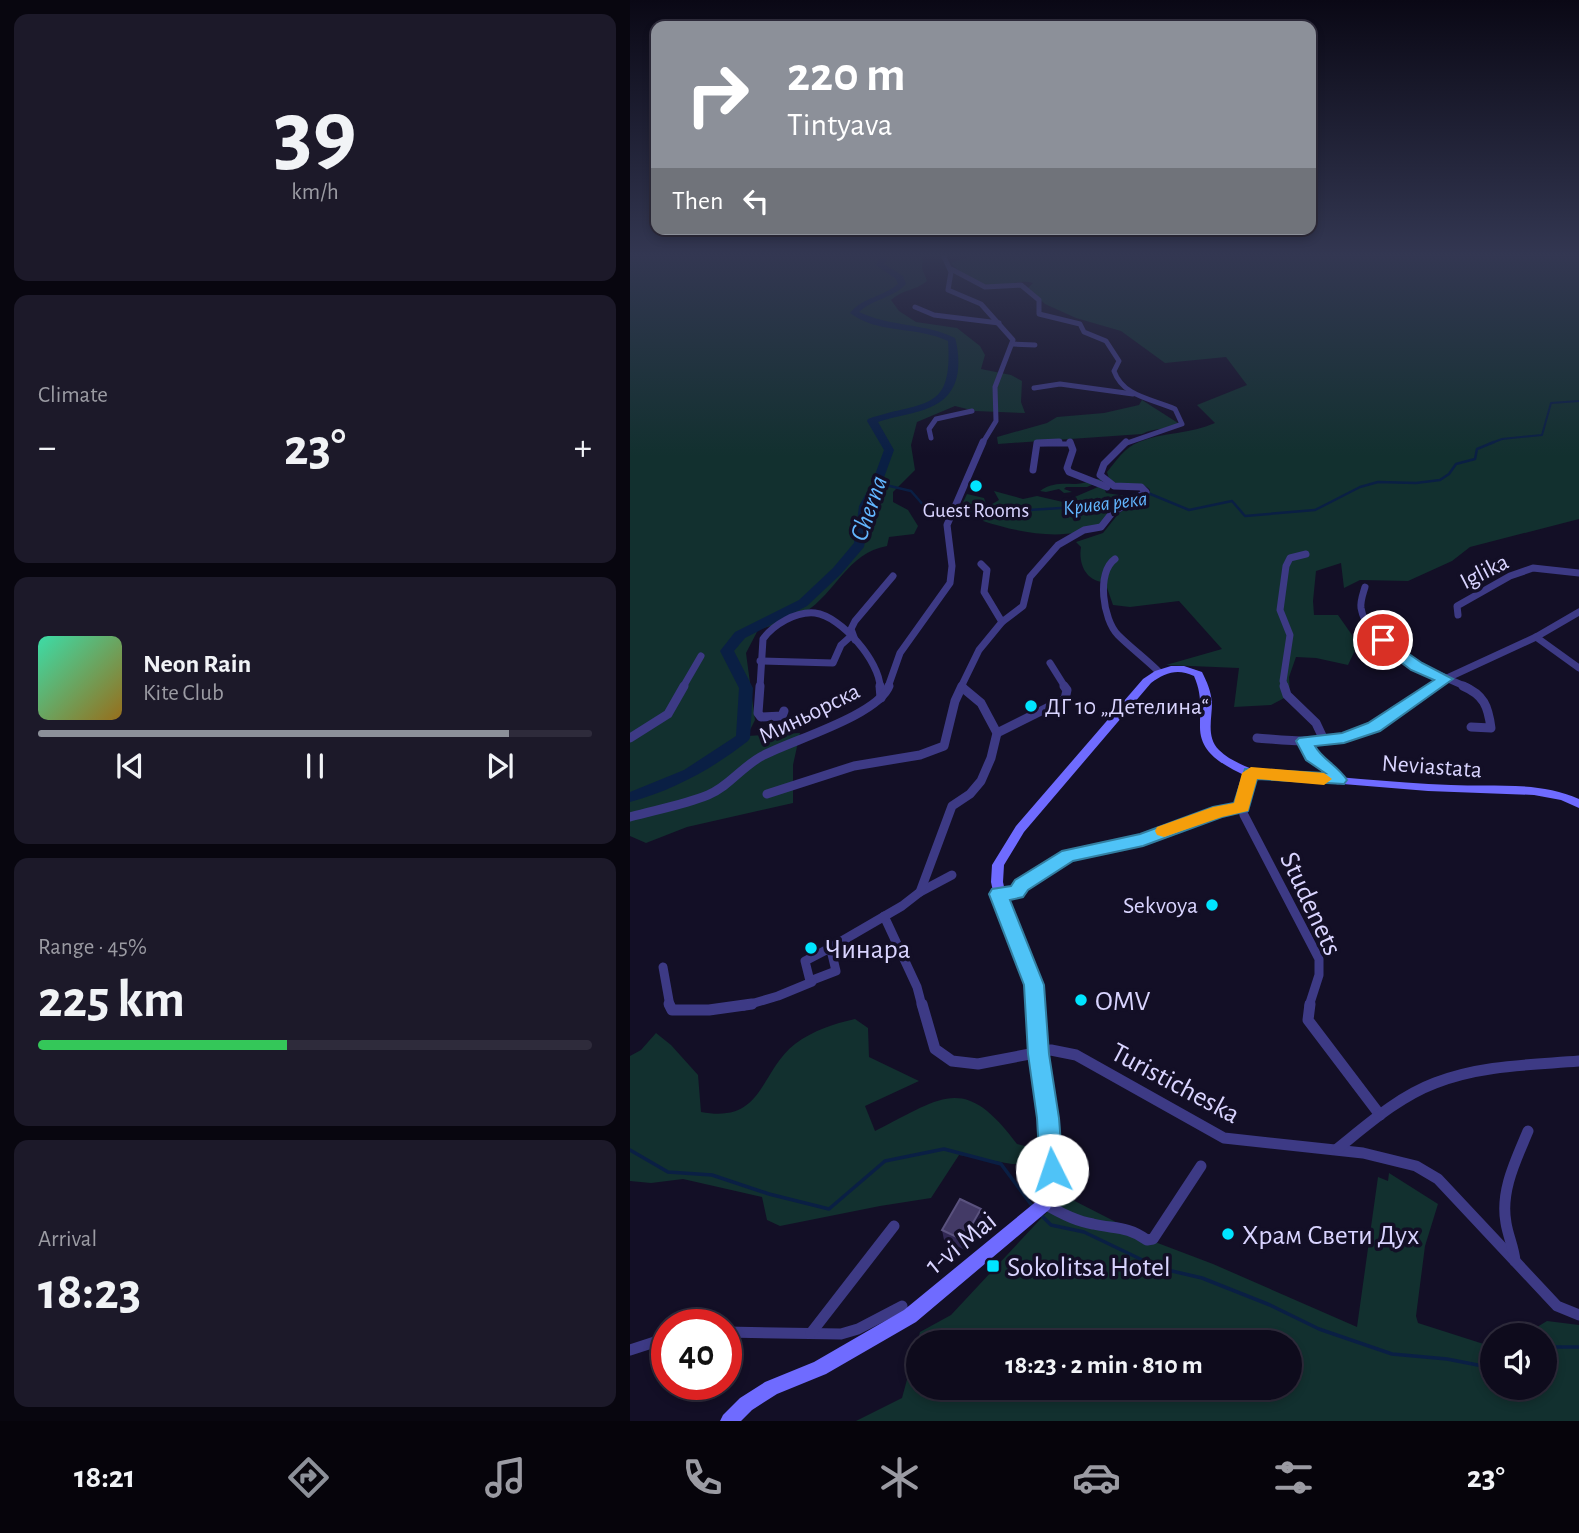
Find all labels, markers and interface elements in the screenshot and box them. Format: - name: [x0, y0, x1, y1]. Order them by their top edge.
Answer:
- icon: right: [672, 49, 763, 140]
- text: 220 m: [787, 51, 906, 100]
- text: 39: [273, 88, 357, 179]
- text: Tintyava: [787, 109, 892, 141]
- text: km/h: [291, 181, 339, 204]
- icon: left: [737, 182, 775, 220]
- text: Then: [672, 188, 723, 214]
- text: Climate: [38, 384, 108, 407]
- text: 23°: [284, 422, 346, 474]
- text: −: [38, 429, 56, 467]
- text: +: [574, 429, 592, 467]
- water label: Cherna: [846, 472, 892, 544]
- marker: Guest Rooms: [968, 478, 984, 494]
- water label: Крива река: [1062, 488, 1148, 520]
- place label: Guest Rooms: [923, 500, 1029, 521]
- street label: Iglika: [1456, 550, 1513, 594]
- pin: [1353, 610, 1413, 670]
- icon: arrive: [1364, 621, 1402, 659]
- text: Neon Rain: [143, 651, 251, 677]
- street label: Миньорска: [755, 679, 864, 749]
- text: Kite Club: [143, 682, 224, 705]
- place label: ДГ 10 „Детелина“: [1045, 695, 1209, 719]
- marker: ДГ 10 „Детелина“: [1023, 698, 1039, 714]
- icon: previous: [111, 747, 149, 785]
- icon: pause: [296, 747, 334, 785]
- icon: next: [481, 747, 519, 785]
- street label: Neviastata: [1381, 752, 1483, 782]
- street label: Studenets: [1274, 848, 1346, 960]
- place label: Sekvoya: [1123, 894, 1198, 918]
- marker: Sekvoya: [1204, 897, 1220, 913]
- text: Range · 45%: [38, 936, 147, 959]
- place label: Чинара: [825, 936, 911, 964]
- marker: Чинара: [803, 940, 819, 956]
- text: 225 km: [38, 974, 185, 1026]
- place label: OMV: [1095, 988, 1151, 1016]
- marker: OMV: [1073, 992, 1089, 1008]
- street label: Turisticheska: [1106, 1038, 1244, 1129]
- position arrow: [1015, 1133, 1089, 1207]
- street label: 1-vi Mai: [921, 1207, 1002, 1280]
- place label: Храм Свети Дух: [1242, 1222, 1419, 1250]
- marker: Храм Свети Дух: [1220, 1226, 1236, 1242]
- text: Arrival: [38, 1228, 97, 1251]
- place label: Sokolitsa Hotel: [1007, 1254, 1171, 1282]
- marker: Sokolitsa Hotel: [985, 1258, 1001, 1274]
- text: 18:23: [38, 1266, 141, 1318]
- speed limit sign: 40: [651, 1309, 742, 1400]
- map controls: [1480, 1323, 1557, 1400]
- button: sound: [1480, 1323, 1557, 1400]
- text: 18:23 · 2 min · 810 m: [1005, 1352, 1203, 1378]
- icon: directions: [284, 1453, 333, 1502]
- icon: music: [481, 1453, 530, 1502]
- icon: phone: [678, 1453, 727, 1502]
- icon: climate: [875, 1453, 924, 1502]
- icon: car: [1072, 1453, 1121, 1502]
- icon: filters: [1269, 1453, 1318, 1502]
- text: 18:21: [74, 1461, 135, 1493]
- text: 23°: [1467, 1461, 1505, 1493]

